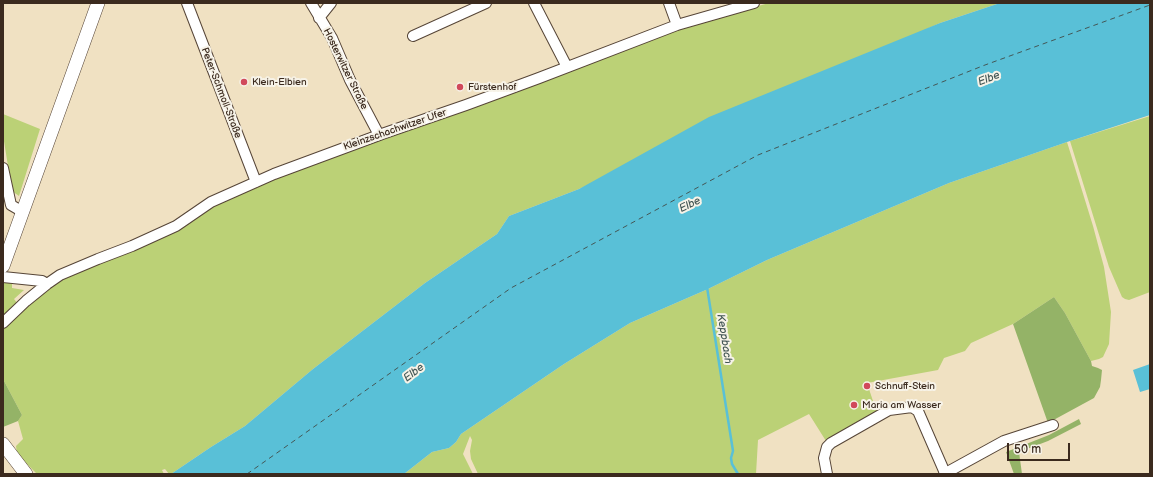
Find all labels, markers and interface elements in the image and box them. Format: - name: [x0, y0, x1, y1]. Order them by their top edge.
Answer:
- street label: Hosterwitzer Straße: [320, 26, 370, 112]
- street label: Peter-Schmoll-Straße: [198, 46, 244, 140]
- water label: Elbe: [976, 69, 1002, 89]
- place label: Klein-Elbien: [252, 76, 307, 88]
- marker: Klein-Elbien: [239, 77, 249, 87]
- place label: Fürstenhof: [468, 81, 517, 93]
- marker: Fürstenhof: [455, 82, 465, 92]
- street label: Kleinzschachwitzer Ufer: [342, 107, 448, 153]
- water label: Elbe: [677, 194, 703, 216]
- water label: Keppbach: [714, 313, 734, 365]
- water label: Elbe: [401, 361, 427, 385]
- place label: Schnuff-Stein: [875, 380, 935, 392]
- marker: Schnuff-Stein: [862, 381, 872, 391]
- place label: Maria am Wasser: [862, 399, 941, 411]
- marker: Maria am Wasser: [849, 400, 859, 410]
- scale bar: [1009, 435, 1072, 461]
- text: 50 m: [1014, 442, 1041, 457]

